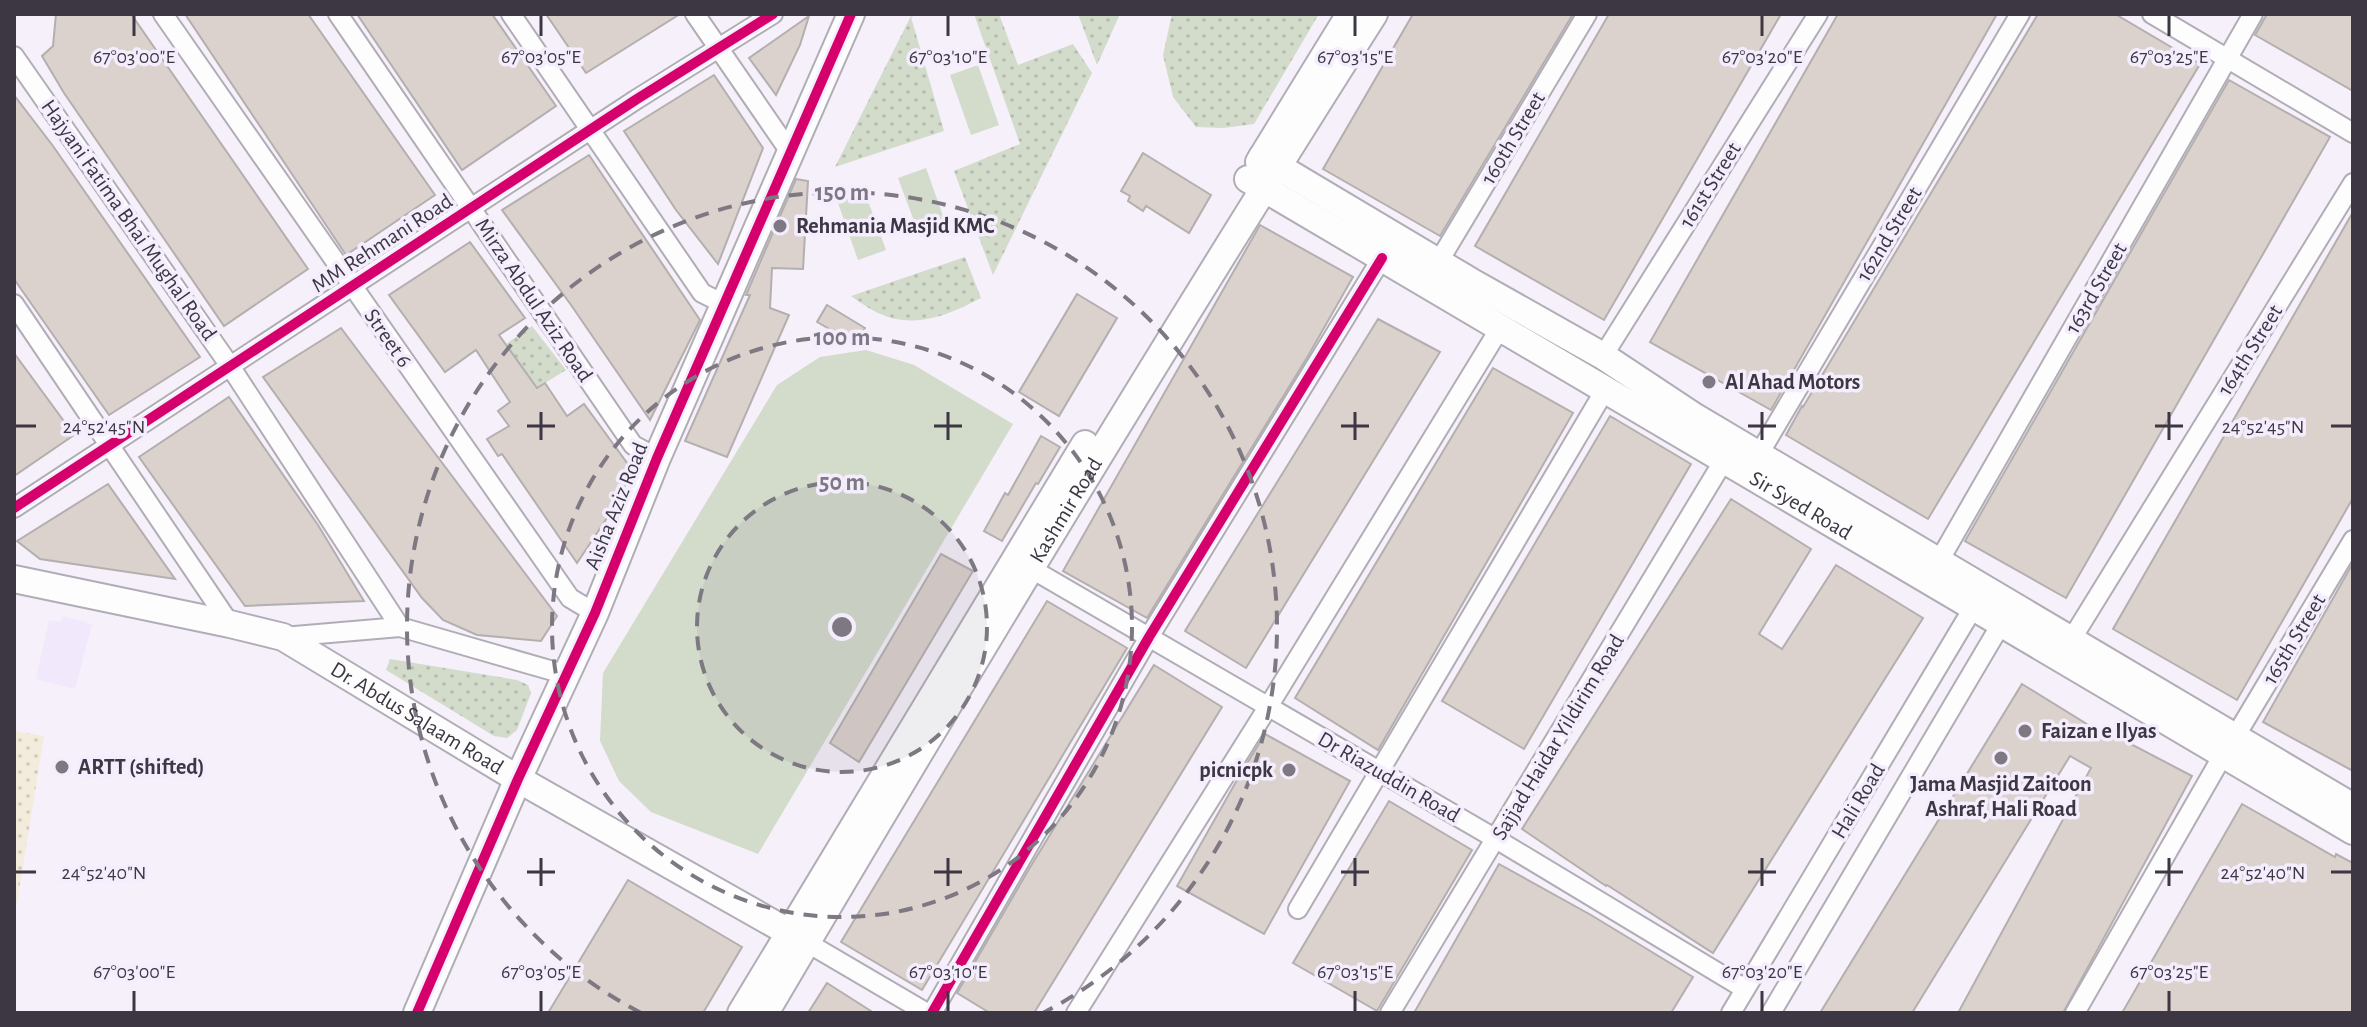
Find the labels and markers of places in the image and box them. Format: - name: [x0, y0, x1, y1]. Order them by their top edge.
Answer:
- place label: Rehmania Masjid KMC: [796, 215, 995, 238]
- marker: Rehmania Masjid KMC: [771, 217, 789, 235]
- place label: Al Ahad Motors: [1725, 371, 1860, 393]
- marker: Al Ahad Motors: [1700, 373, 1718, 391]
- centre of rings: [828, 613, 856, 641]
- place label: Faizan e Ilyas: [2041, 720, 2156, 743]
- marker: Faizan e Ilyas: [2016, 722, 2034, 740]
- marker: Jama Masjid Zaitoon Ashraf, Hali Road: [1992, 749, 2010, 767]
- place label: ARTT (shifted): [78, 756, 205, 778]
- marker: ARTT (shifted): [53, 758, 71, 776]
- place label: picnicpk: [1199, 759, 1273, 781]
- marker: picnicpk: [1280, 761, 1298, 779]
- place label: Jama Masjid Zaitoon Ashraf, Hali Road: [1910, 773, 2092, 820]

